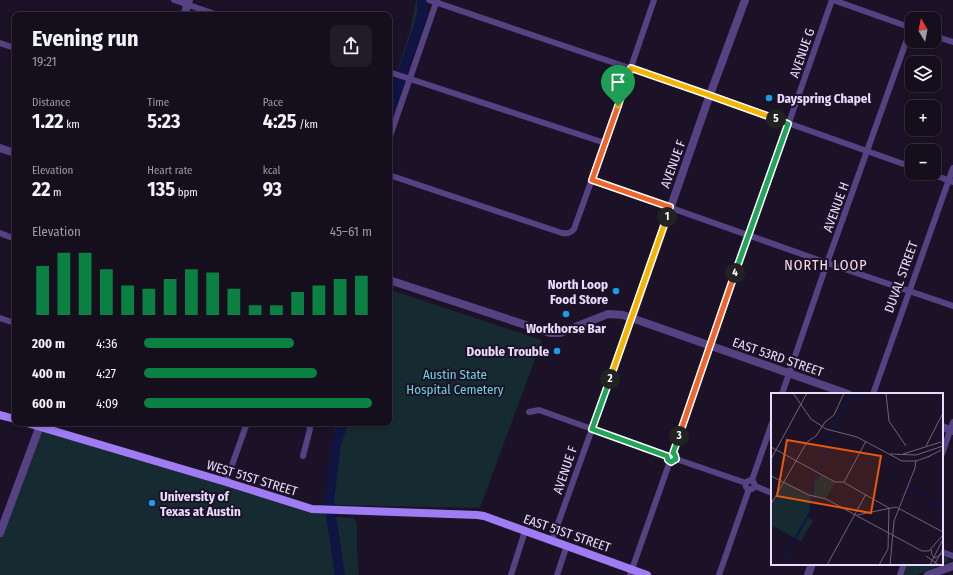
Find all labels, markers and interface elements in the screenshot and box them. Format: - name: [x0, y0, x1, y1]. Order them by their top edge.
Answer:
- north arrow: [905, 12, 941, 48]
- map controls: [905, 12, 941, 180]
- text: Evening run: [32, 25, 139, 52]
- button: share: [330, 25, 372, 67]
- street label: AVENUE G: [787, 26, 817, 80]
- text: 19:21: [32, 54, 57, 69]
- button: layers: [905, 56, 941, 92]
- pin: [601, 65, 635, 106]
- icon: arrive: [607, 71, 629, 93]
- place label: Dayspring Chapel: [777, 91, 871, 106]
- marker: Dayspring Chapel: [764, 93, 774, 103]
- text: Distance: [32, 96, 71, 109]
- text: Time: [147, 96, 169, 109]
- text: Pace: [263, 96, 283, 109]
- button: +: [905, 100, 941, 136]
- text: 1.22: [32, 109, 64, 133]
- text: 5:23: [147, 109, 180, 133]
- text: 4:25: [263, 109, 297, 133]
- pin: 5: [766, 109, 786, 129]
- text: 5: [773, 112, 779, 125]
- text: km: [64, 118, 80, 131]
- text: /km: [297, 118, 318, 131]
- street label: AVENUE F: [657, 138, 689, 190]
- button: −: [905, 144, 941, 180]
- text: Elevation: [32, 164, 73, 177]
- text: Heart rate: [147, 164, 193, 177]
- text: kcal: [263, 164, 280, 177]
- text: 22: [32, 177, 51, 201]
- text: 135: [147, 177, 175, 201]
- text: 93: [263, 177, 282, 201]
- street label: AVENUE H: [820, 180, 852, 234]
- text: m: [51, 186, 62, 199]
- text: bpm: [175, 186, 198, 199]
- pin: 1: [657, 207, 677, 227]
- text: 1: [665, 210, 669, 223]
- text: Elevation: [32, 224, 81, 239]
- text: 45–61 m: [330, 224, 372, 239]
- street label: DUVAL STREET: [881, 239, 921, 315]
- district label: NORTH LOOP: [784, 257, 868, 274]
- pin: 4: [725, 263, 745, 283]
- text: 4: [732, 266, 738, 279]
- place label: North Loop Food Store: [548, 277, 608, 307]
- marker: North Loop Food Store: [611, 286, 621, 296]
- marker: Workhorse Bar: [561, 309, 571, 319]
- place label: Workhorse Bar: [526, 321, 606, 336]
- street label: EAST 53RD STREET: [731, 334, 825, 380]
- text: 200 m: [32, 336, 65, 351]
- text: 4:36: [96, 336, 117, 351]
- place label: Double Trouble: [467, 344, 549, 359]
- marker: Double Trouble: [552, 346, 562, 356]
- text: 400 m: [32, 366, 66, 381]
- text: 4:27: [96, 366, 116, 381]
- park label: Austin State Hospital Cemetery: [406, 367, 504, 397]
- pin: 2: [600, 369, 620, 389]
- text: 2: [607, 372, 613, 385]
- inset map: [771, 393, 943, 565]
- text: 600 m: [32, 396, 66, 411]
- text: 4:09: [96, 396, 118, 411]
- pin: 3: [669, 426, 689, 446]
- text: 3: [676, 429, 682, 442]
- street label: AVENUE F: [550, 444, 580, 496]
- street label: WEST 51ST STREET: [205, 457, 299, 499]
- place label: University of Texas at Austin: [160, 489, 241, 519]
- marker: University of Texas at Austin: [147, 498, 157, 508]
- street label: EAST 51ST STREET: [521, 511, 613, 555]

